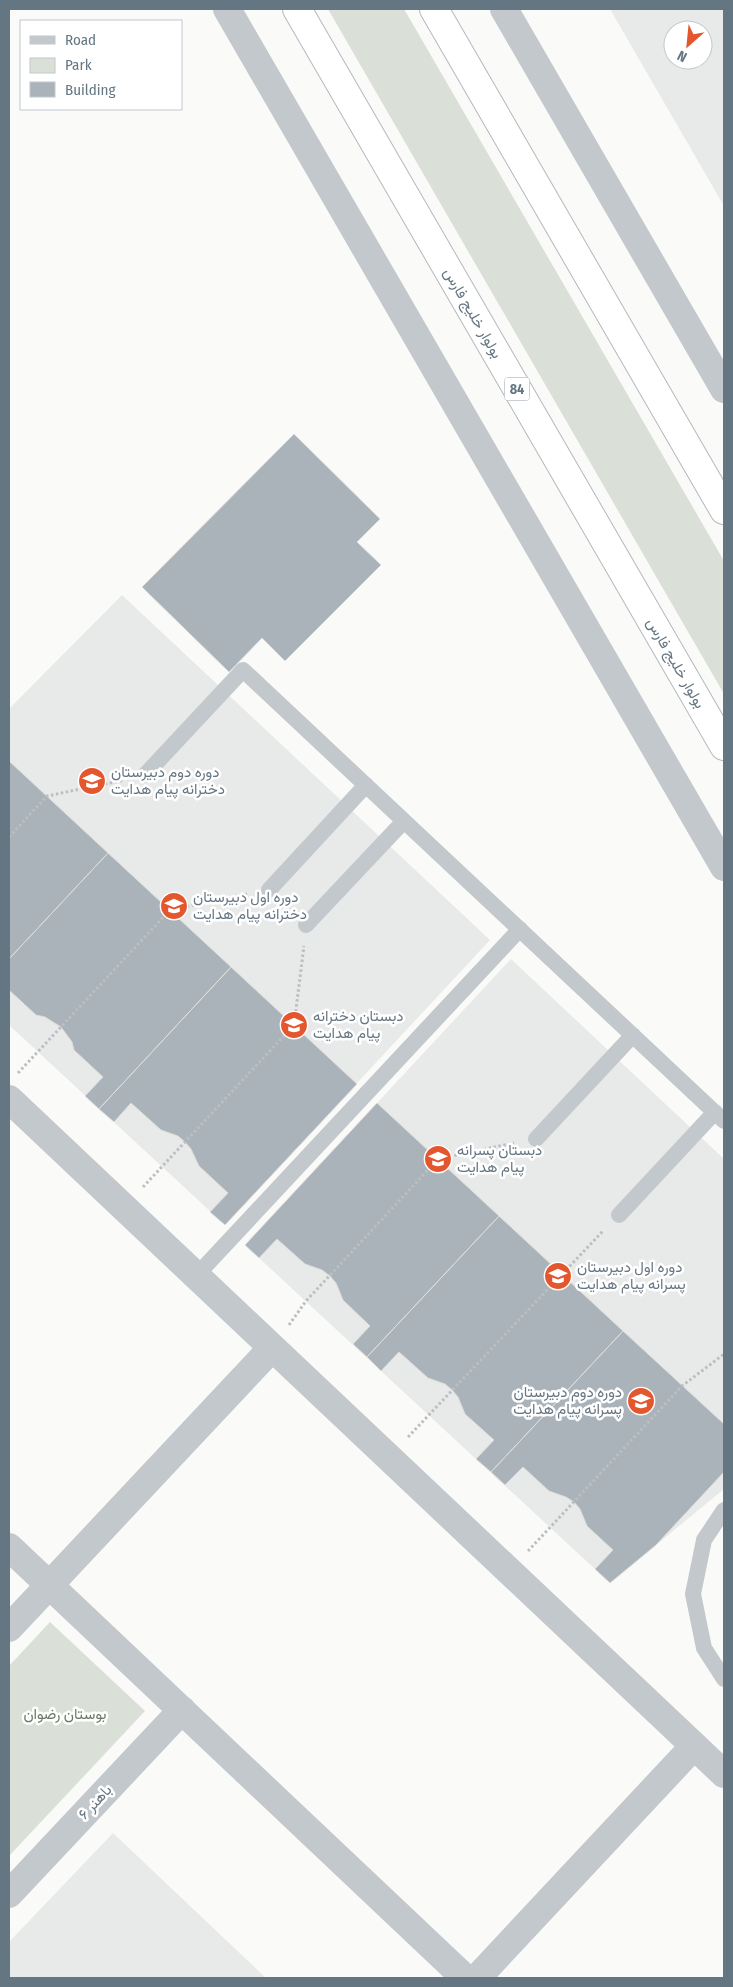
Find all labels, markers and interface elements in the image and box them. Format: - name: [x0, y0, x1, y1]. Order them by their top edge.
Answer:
- legend: [20, 20, 182, 110]
- north arrow: [663, 20, 713, 70]
- text: Road: [65, 31, 96, 49]
- text: N: [675, 47, 690, 66]
- text: Park: [65, 56, 92, 74]
- text: Building: [65, 81, 116, 99]
- street label: بولوار خلیج فارس: [438, 264, 506, 363]
- road number: 84: [504, 378, 530, 400]
- street label: بولوار خلیج فارس: [641, 614, 709, 713]
- place label: دوره دوم دبیرستان دخترانه پیام هدایت: [111, 763, 225, 799]
- school or university icon: دوره دوم دبیرستان دخترانه پیام هدایت: [77, 766, 107, 796]
- place label: دوره اول دبیرستان دخترانه پیام هدایت: [193, 888, 307, 924]
- school or university icon: دوره اول دبیرستان دخترانه پیام هدایت: [159, 891, 189, 921]
- place label: دبستان دخترانه پیام هدایت: [313, 1007, 404, 1043]
- school or university icon: دبستان دخترانه پیام هدایت: [279, 1010, 309, 1040]
- place label: دبستان پسرانه پیام هدایت: [457, 1141, 542, 1177]
- school or university icon: دبستان پسرانه پیام هدایت: [423, 1144, 453, 1174]
- place label: دوره اول دبیرستان پسرانه پیام هدایت: [577, 1258, 686, 1294]
- school or university icon: دوره اول دبیرستان پسرانه پیام هدایت: [543, 1261, 573, 1291]
- place label: دوره دوم دبیرستان پسرانه پیام هدایت: [513, 1383, 622, 1419]
- school or university icon: دوره دوم دبیرستان پسرانه پیام هدایت: [626, 1386, 656, 1416]
- park label: بوستان رضوان: [23, 1705, 107, 1723]
- street label: باهنر ۶: [75, 1781, 115, 1823]

